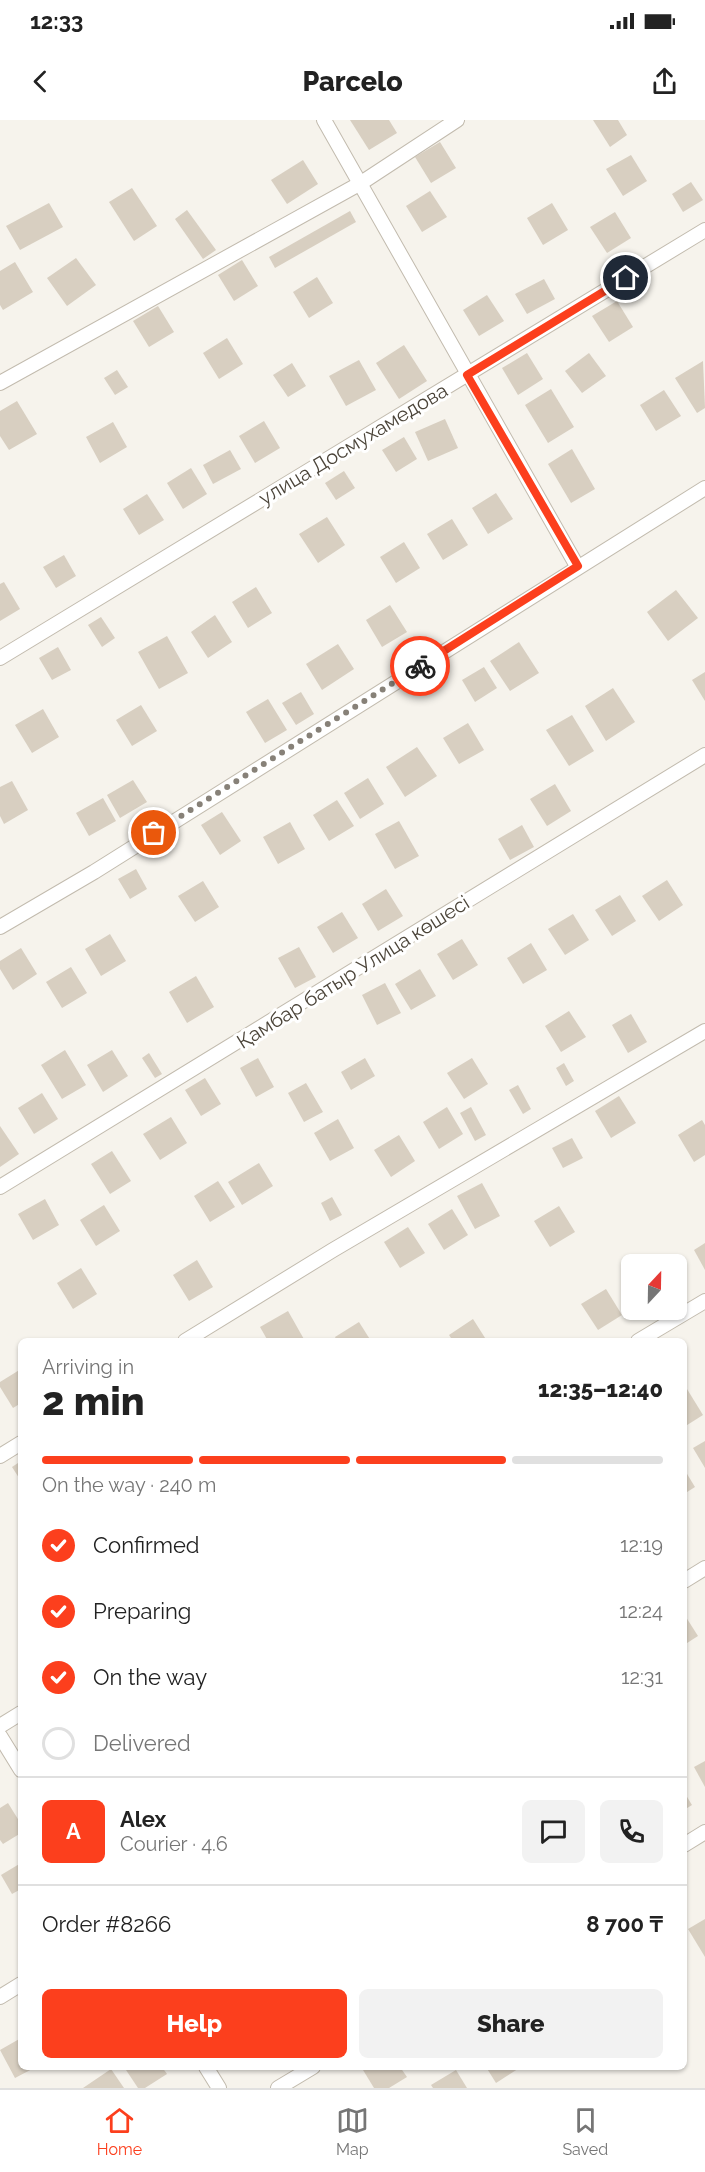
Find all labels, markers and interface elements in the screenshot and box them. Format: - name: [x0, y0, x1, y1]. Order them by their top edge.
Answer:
- text: 12:33: [30, 8, 83, 34]
- icon: back: [24, 65, 57, 98]
- icon: share: [648, 65, 681, 98]
- text: Parcelo: [302, 66, 403, 97]
- pin: [600, 252, 651, 303]
- icon: home: [609, 261, 642, 294]
- street label: улица Досмухамедова: [254, 378, 452, 510]
- courier: [390, 636, 450, 696]
- icon: bike: [404, 650, 437, 683]
- pin: [128, 807, 179, 858]
- icon: bag: [137, 816, 170, 849]
- street label: Қамбар батыр Улица көшесі: [232, 890, 474, 1054]
- north arrow: [621, 1254, 687, 1320]
- map controls: [621, 1254, 687, 1320]
- text: Arriving in: [42, 1355, 134, 1379]
- text: 12:35–12:40: [538, 1376, 663, 1402]
- text: 2 min: [42, 1378, 145, 1424]
- text: On the way · 240 m: [42, 1473, 216, 1497]
- icon: check: [42, 1529, 75, 1562]
- text: Confirmed: [93, 1532, 200, 1558]
- text: 12:19: [620, 1533, 663, 1557]
- icon: check: [42, 1595, 75, 1628]
- text: Preparing: [93, 1598, 191, 1624]
- text: 12:24: [619, 1599, 663, 1623]
- icon: check: [42, 1661, 75, 1694]
- text: On the way: [93, 1664, 207, 1690]
- text: 12:31: [621, 1665, 663, 1689]
- text: Delivered: [93, 1730, 191, 1756]
- button: chat: [522, 1800, 585, 1863]
- button: phone: [600, 1800, 663, 1863]
- text: Alex: [120, 1806, 166, 1832]
- text: A: [66, 1818, 81, 1844]
- text: Courier · 4.6: [120, 1832, 228, 1856]
- text: Order #8266: [42, 1911, 171, 1937]
- text: 8 700 ₸: [586, 1911, 663, 1937]
- button: Help: [42, 1989, 347, 2058]
- button: Share: [359, 1989, 663, 2058]
- tab: Home: [97, 2104, 142, 2159]
- tab: Map: [336, 2104, 369, 2159]
- tab: Saved: [562, 2104, 608, 2159]

